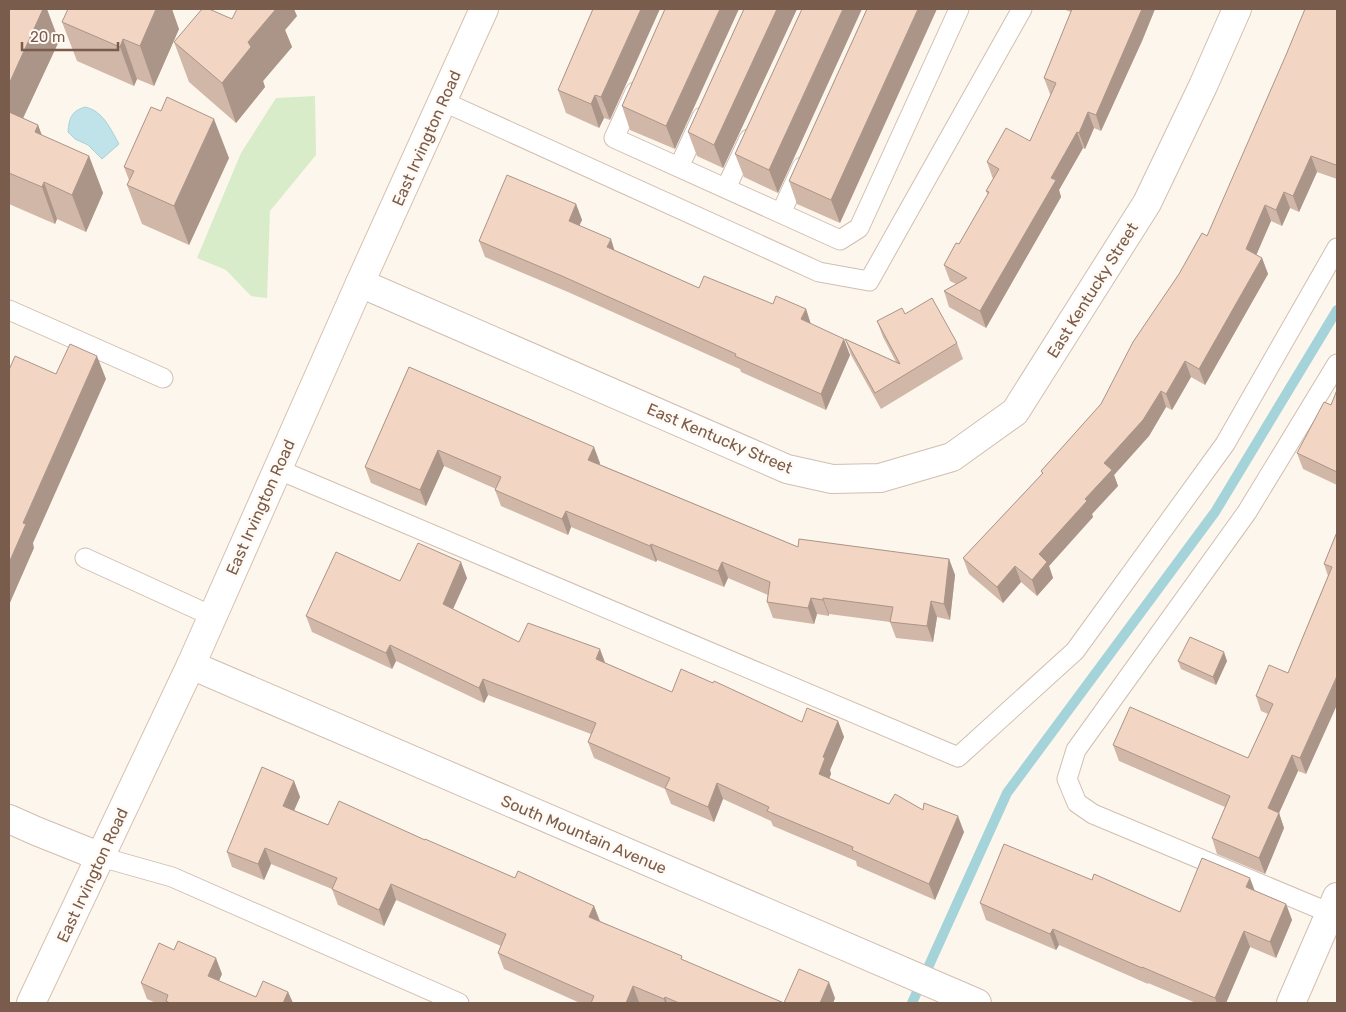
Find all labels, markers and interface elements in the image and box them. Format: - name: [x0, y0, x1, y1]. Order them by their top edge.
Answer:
- scale bar: [22, 20, 119, 52]
- text: 20 m: [30, 28, 65, 46]
- street label: East Irvington Road: [388, 68, 465, 209]
- street label: East Kentucky Street: [1043, 219, 1142, 361]
- street label: East Kentucky Street: [644, 399, 795, 478]
- street label: East Irvington Road: [222, 437, 299, 578]
- street label: South Mountain Avenue: [498, 791, 669, 878]
- street label: East Irvington Road: [53, 805, 132, 946]

